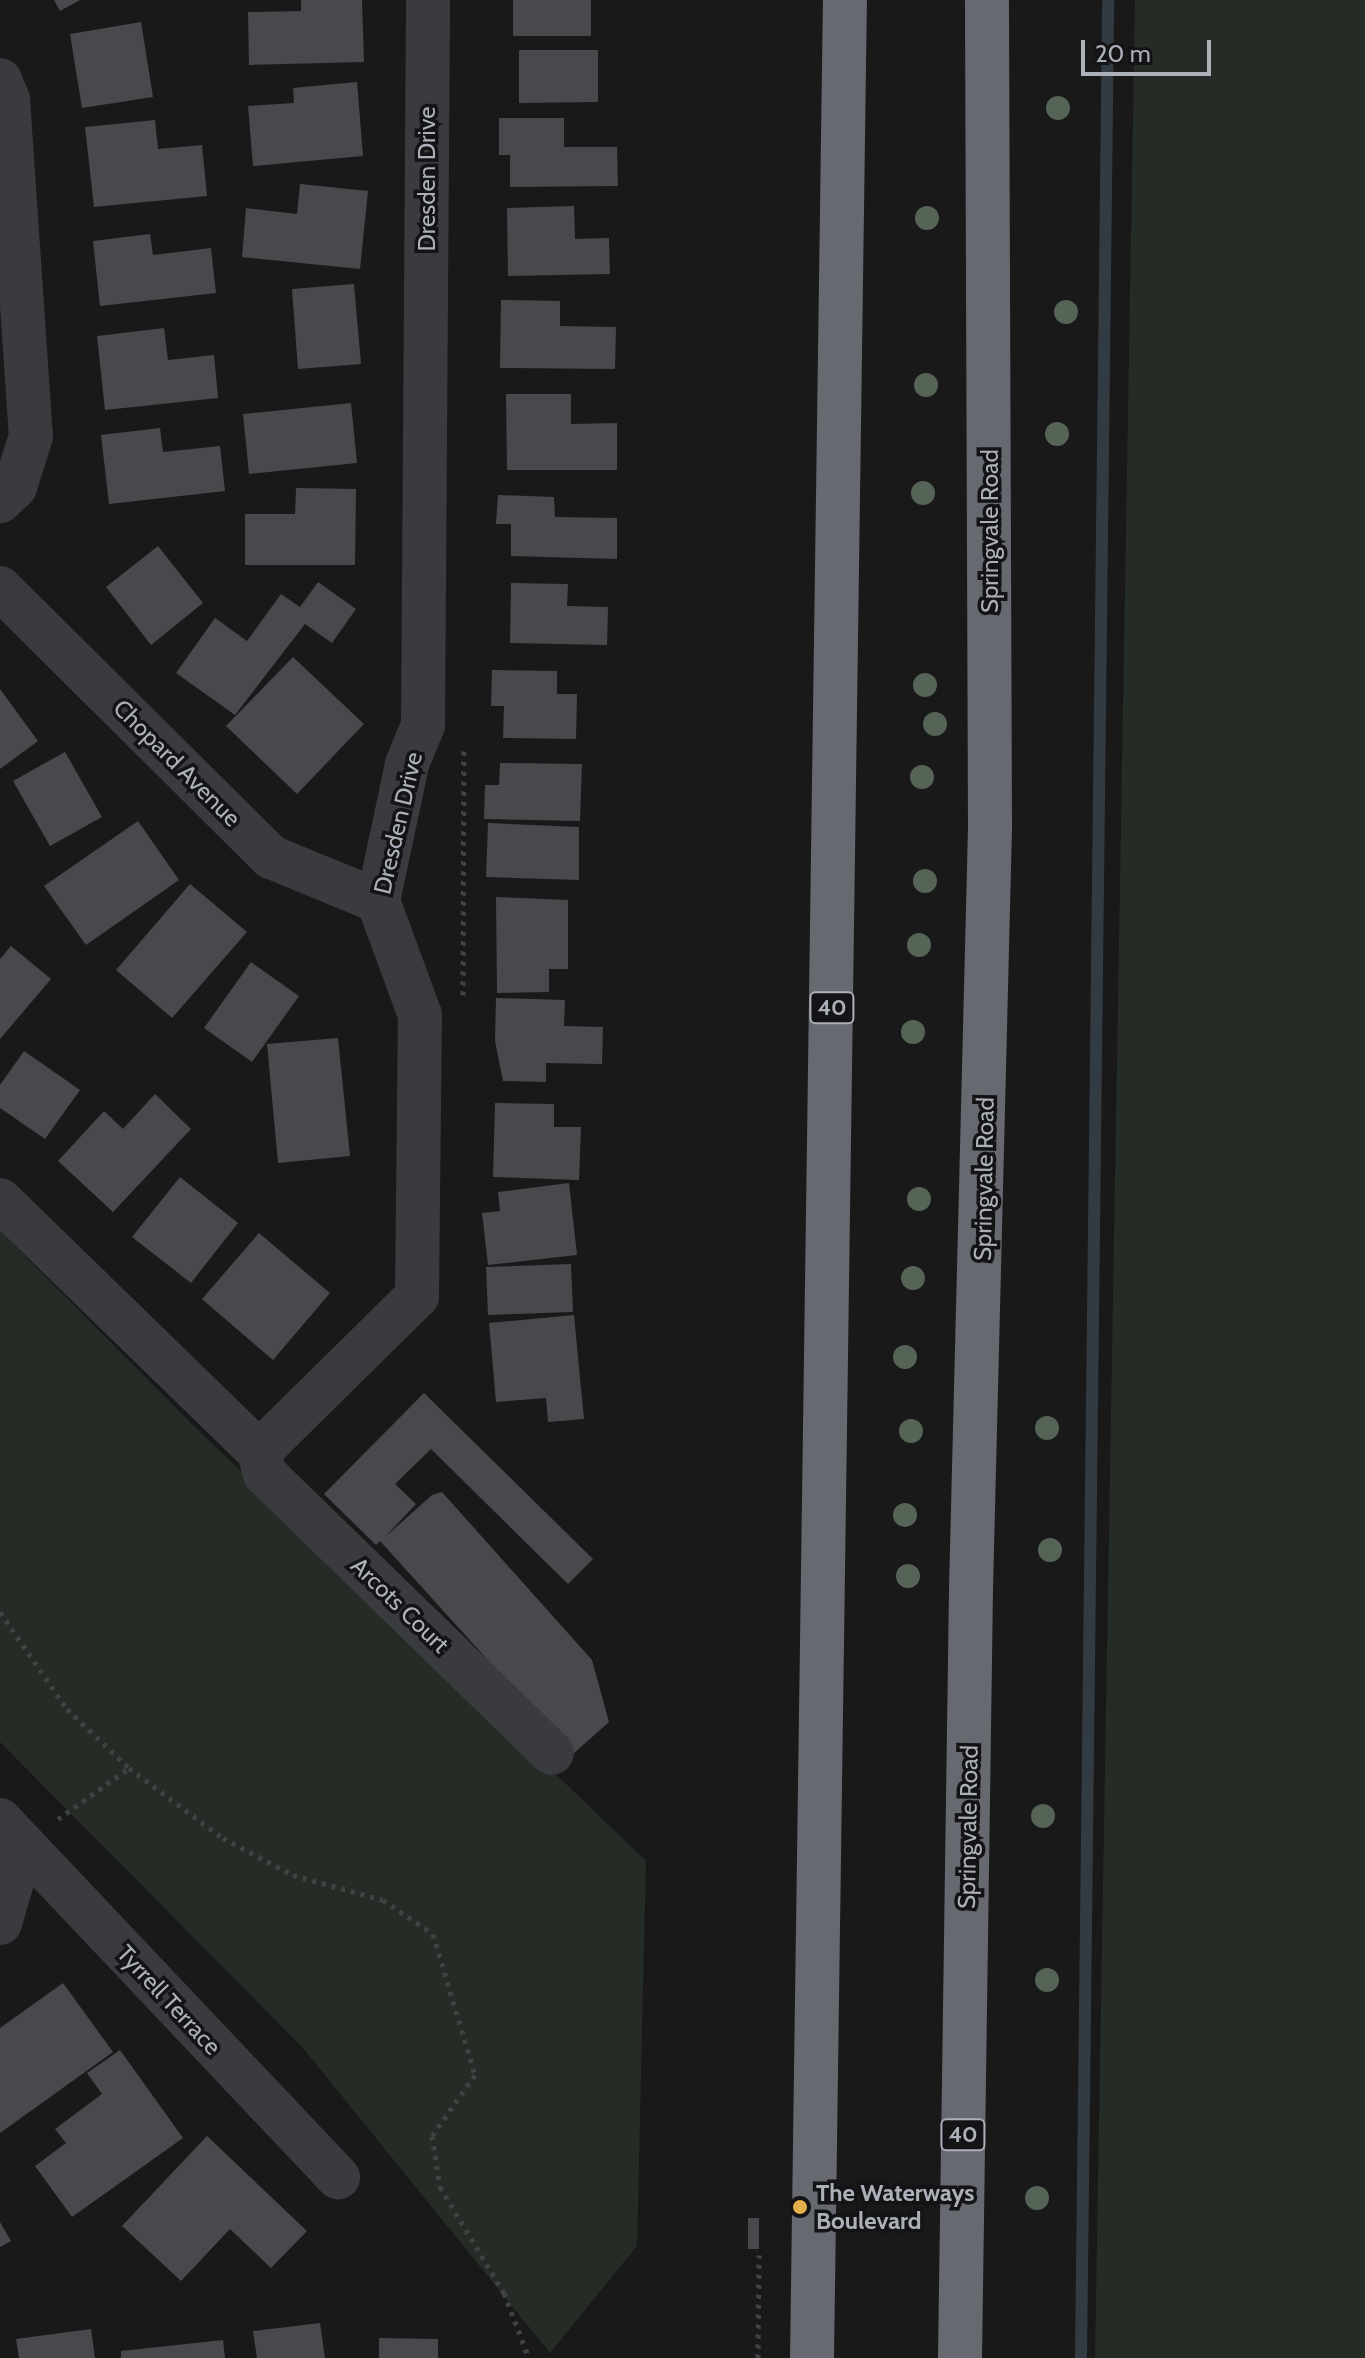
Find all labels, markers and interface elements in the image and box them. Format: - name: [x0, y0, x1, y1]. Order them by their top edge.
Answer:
- scale bar: [1085, 24, 1215, 74]
- text: 20 m: [1095, 39, 1151, 68]
- street label: Dresden Drive: [413, 106, 441, 252]
- street label: Springvale Road: [976, 449, 1004, 613]
- street label: Chopard Avenue: [107, 693, 247, 833]
- street label: Dresden Drive: [368, 749, 428, 897]
- road number: 40: [808, 990, 856, 1026]
- street label: Springvale Road: [968, 1097, 1000, 1261]
- street label: Arcots Court: [345, 1551, 455, 1659]
- street label: Springvale Road: [952, 1745, 984, 1909]
- street label: Tyrrell Terrace: [111, 1939, 227, 2061]
- road number: 40: [939, 2117, 987, 2153]
- place label: The Waterways Boulevard: [816, 2179, 974, 2235]
- marker: The Waterways Boulevard: [791, 2198, 809, 2216]

